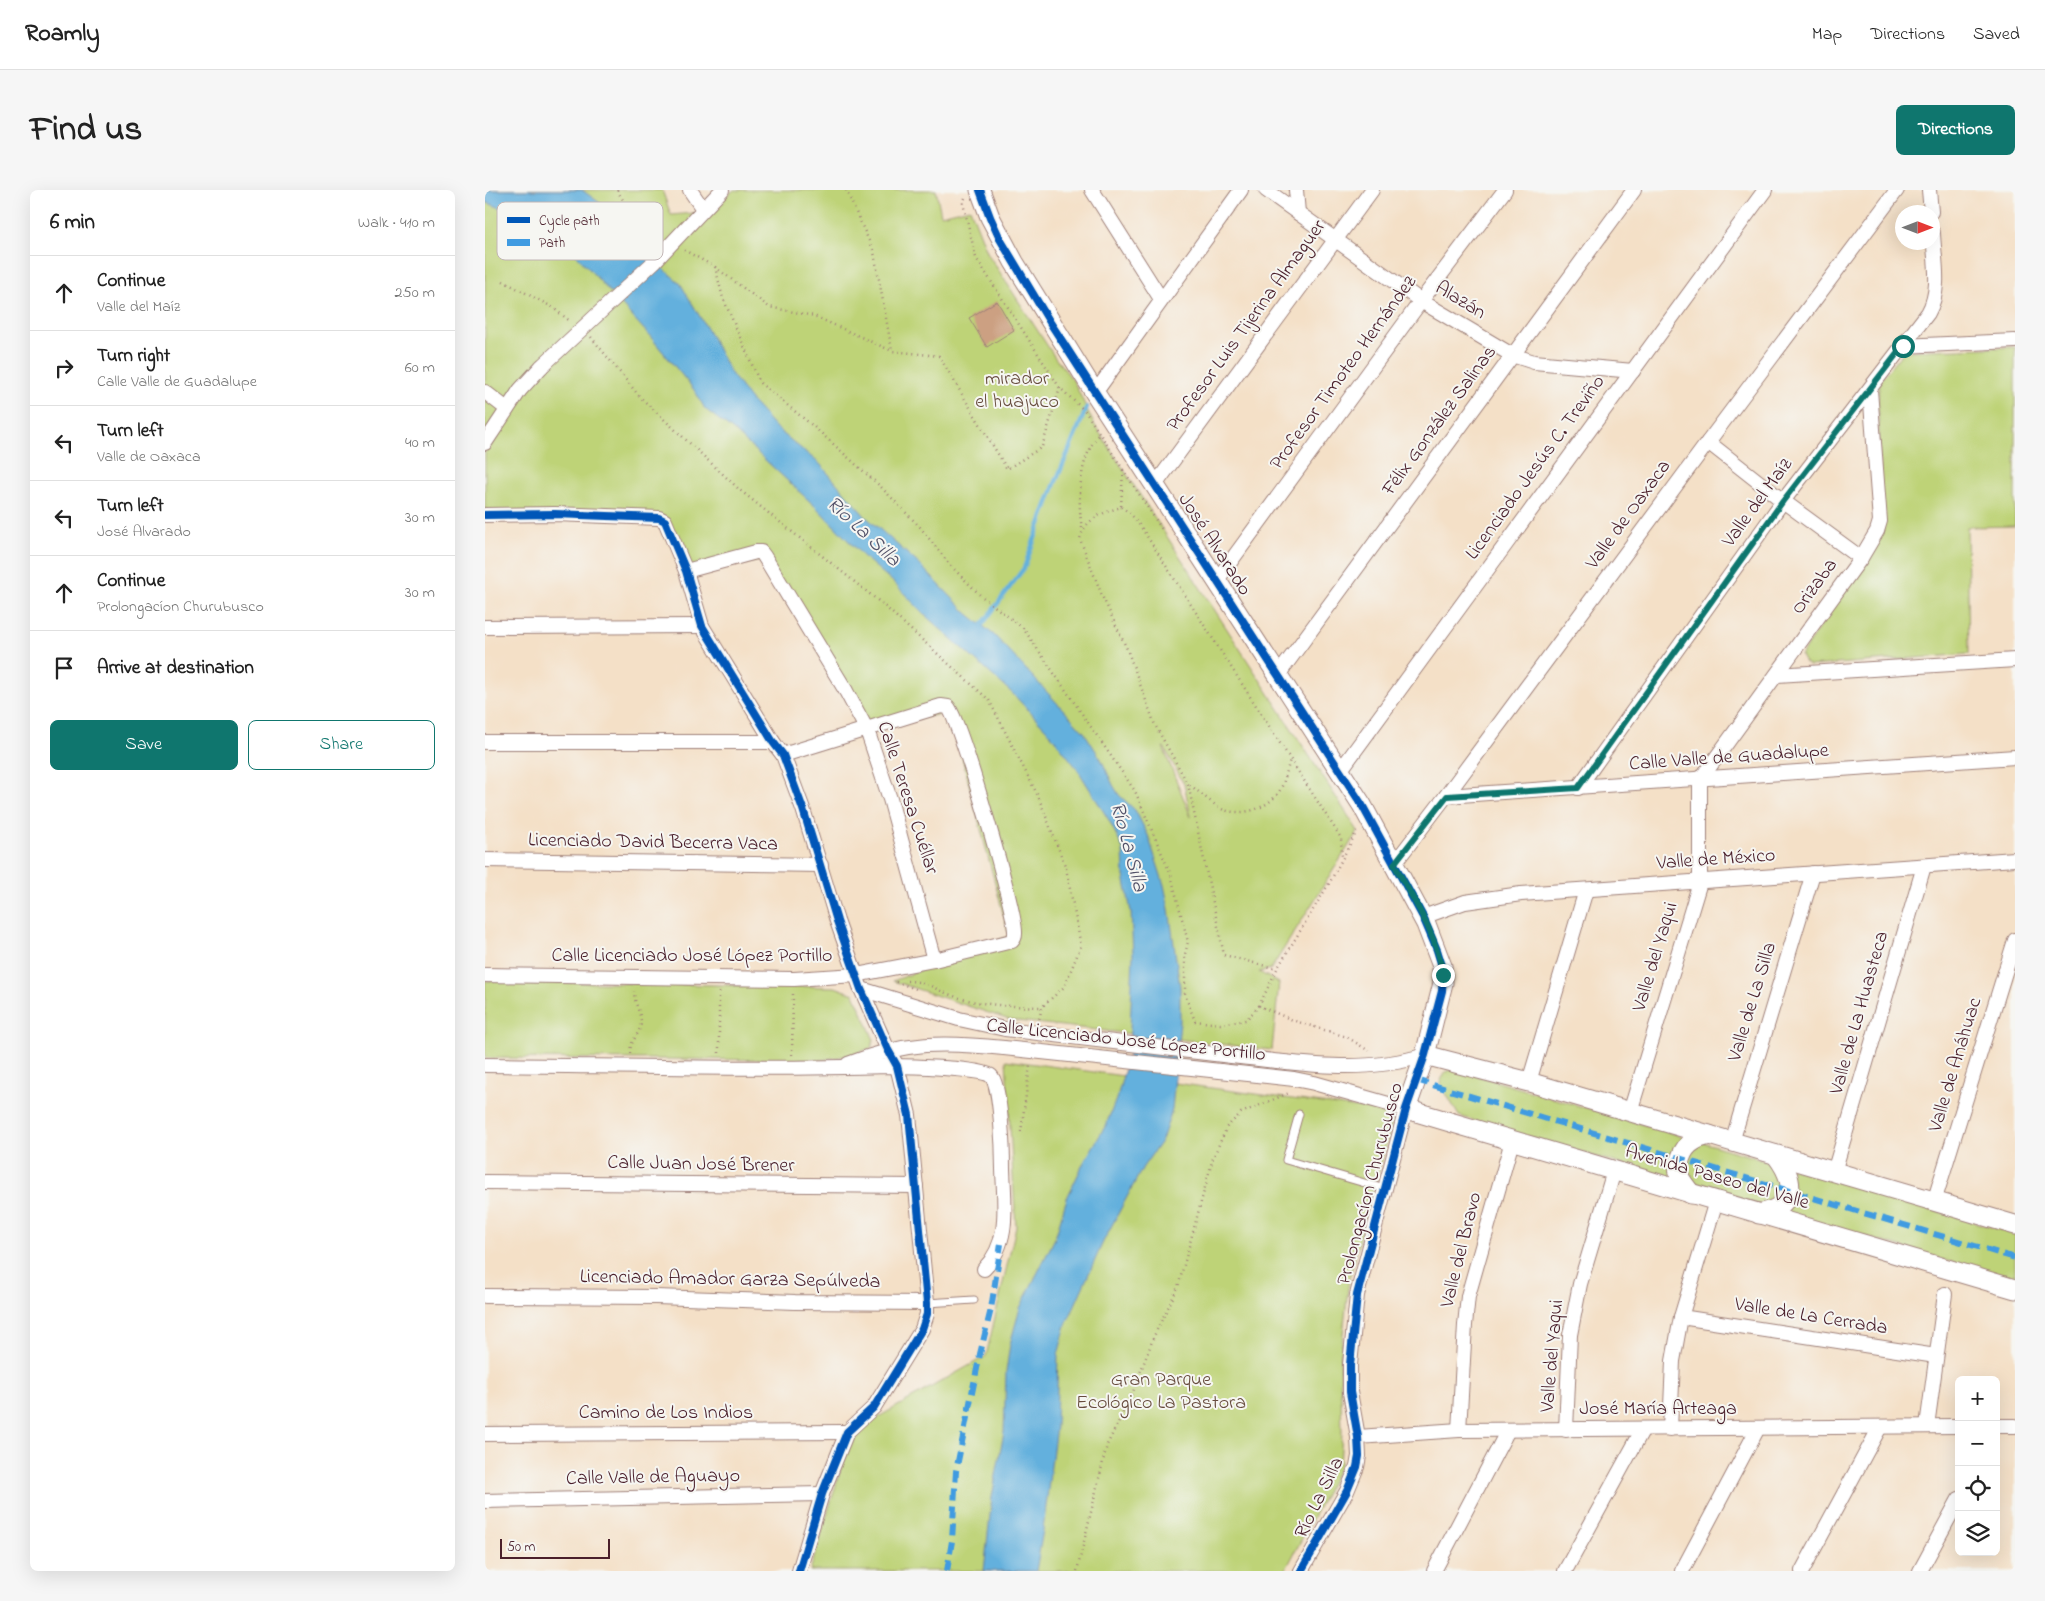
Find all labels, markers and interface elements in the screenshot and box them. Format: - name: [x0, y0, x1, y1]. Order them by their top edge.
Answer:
- text: Roamly: [25, 17, 100, 52]
- text: Map: [1812, 22, 1842, 48]
- text: Directions: [1870, 22, 1945, 48]
- text: Saved: [1973, 22, 2020, 48]
- text: Find us: [30, 105, 142, 156]
- button: Directions: [1896, 105, 2015, 155]
- legend: [497, 202, 663, 260]
- north arrow: [1895, 205, 1940, 250]
- text: 6 min: [50, 208, 95, 238]
- text: Walk · 410 m: [358, 211, 435, 235]
- text: Cycle path: [539, 211, 600, 233]
- street label: Profesor Luis Tijerina Almaguer: [1160, 213, 1335, 439]
- text: Path: [539, 233, 565, 254]
- text: Continue: [97, 268, 165, 295]
- street label: Profesor Timoteo Hernández: [1263, 269, 1425, 476]
- street label: Alazán: [1429, 274, 1491, 328]
- icon: ahead: [50, 279, 78, 307]
- text: 250 m: [395, 281, 435, 305]
- text: Valle del Maíz: [97, 295, 181, 319]
- route start: [1892, 335, 1915, 358]
- street label: Félix González Salinas: [1375, 340, 1504, 503]
- text: Turn right: [97, 343, 170, 370]
- icon: right: [50, 354, 78, 382]
- text: 60 m: [405, 356, 435, 380]
- park label: mirador el huajuco: [975, 365, 1059, 417]
- text: Calle Valle de Guadalupe: [97, 370, 257, 394]
- street label: Licenciado Jesús C. Treviño: [1459, 370, 1613, 566]
- text: Turn left: [97, 418, 164, 445]
- icon: left: [50, 429, 78, 457]
- text: 40 m: [405, 431, 435, 455]
- text: Valle de Oaxaca: [97, 445, 201, 469]
- street label: Valle del Maíz: [1715, 452, 1801, 555]
- street label: Valle de Oaxaca: [1579, 454, 1679, 577]
- street label: José Alvarado: [1170, 488, 1258, 602]
- water label: Río La Silla: [819, 490, 907, 575]
- text: Turn left: [97, 493, 164, 520]
- icon: left: [50, 504, 78, 532]
- text: 30 m: [405, 506, 435, 530]
- text: José Alvarado: [97, 520, 191, 544]
- street label: Orizaba: [1785, 553, 1845, 621]
- text: Continue: [97, 568, 165, 595]
- icon: ahead: [50, 579, 78, 607]
- text: 30 m: [405, 581, 435, 605]
- text: Prolongacíon Churubusco: [97, 595, 264, 619]
- icon: arrive: [50, 654, 78, 682]
- text: Arrive at destination: [97, 655, 254, 682]
- street label: Calle Teresa Cuéllar: [869, 718, 946, 879]
- button: Save: [50, 720, 238, 770]
- button: Share: [248, 720, 435, 770]
- street label: Calle Valle de Guadalupe: [1628, 737, 1830, 779]
- water label: Río La Silla: [1102, 799, 1155, 896]
- street label: Licenciado David Becerra Vaca: [528, 826, 778, 860]
- street label: Valle de México: [1655, 841, 1776, 879]
- street label: Valle del Yaqui: [1625, 899, 1686, 1016]
- street label: Valle de La Huasteca: [1823, 928, 1897, 1099]
- street label: Valle de La Silla: [1721, 939, 1785, 1066]
- street label: Calle Licenciado José López Portillo: [552, 942, 832, 971]
- route end: [1432, 964, 1455, 987]
- street label: Valle de Anáhuac: [1922, 994, 1990, 1137]
- street label: Calle Licenciado José López Portillo: [985, 1012, 1267, 1070]
- street label: Prolongacíon Churubusco: [1330, 1080, 1413, 1289]
- street label: Avenida Paseo del Valle: [1622, 1138, 1812, 1218]
- street label: Calle Juan José Brener: [607, 1149, 796, 1181]
- street label: Valle del Bravo: [1433, 1189, 1490, 1312]
- street label: Licenciado Amador Garza Sepúlveda: [579, 1263, 881, 1297]
- street label: Valle de La Cerrada: [1731, 1290, 1890, 1343]
- street label: Valle del Yaqui: [1534, 1299, 1572, 1414]
- park label: Gran Parque Ecológico La Pastora: [1076, 1366, 1246, 1419]
- map controls: [1955, 1376, 2000, 1556]
- button: +: [1955, 1376, 2000, 1421]
- street label: José María Arteaga: [1579, 1395, 1737, 1425]
- street label: Camino de Los Indios: [579, 1399, 753, 1428]
- button: −: [1955, 1421, 2000, 1466]
- street label: Río La Silla: [1288, 1452, 1352, 1544]
- street label: Calle Valle de Aguayo: [566, 1462, 740, 1495]
- button: locate: [1955, 1466, 2000, 1511]
- button: layers: [1955, 1511, 2000, 1556]
- scale bar: [500, 1536, 610, 1559]
- text: 50 m: [507, 1537, 535, 1558]

